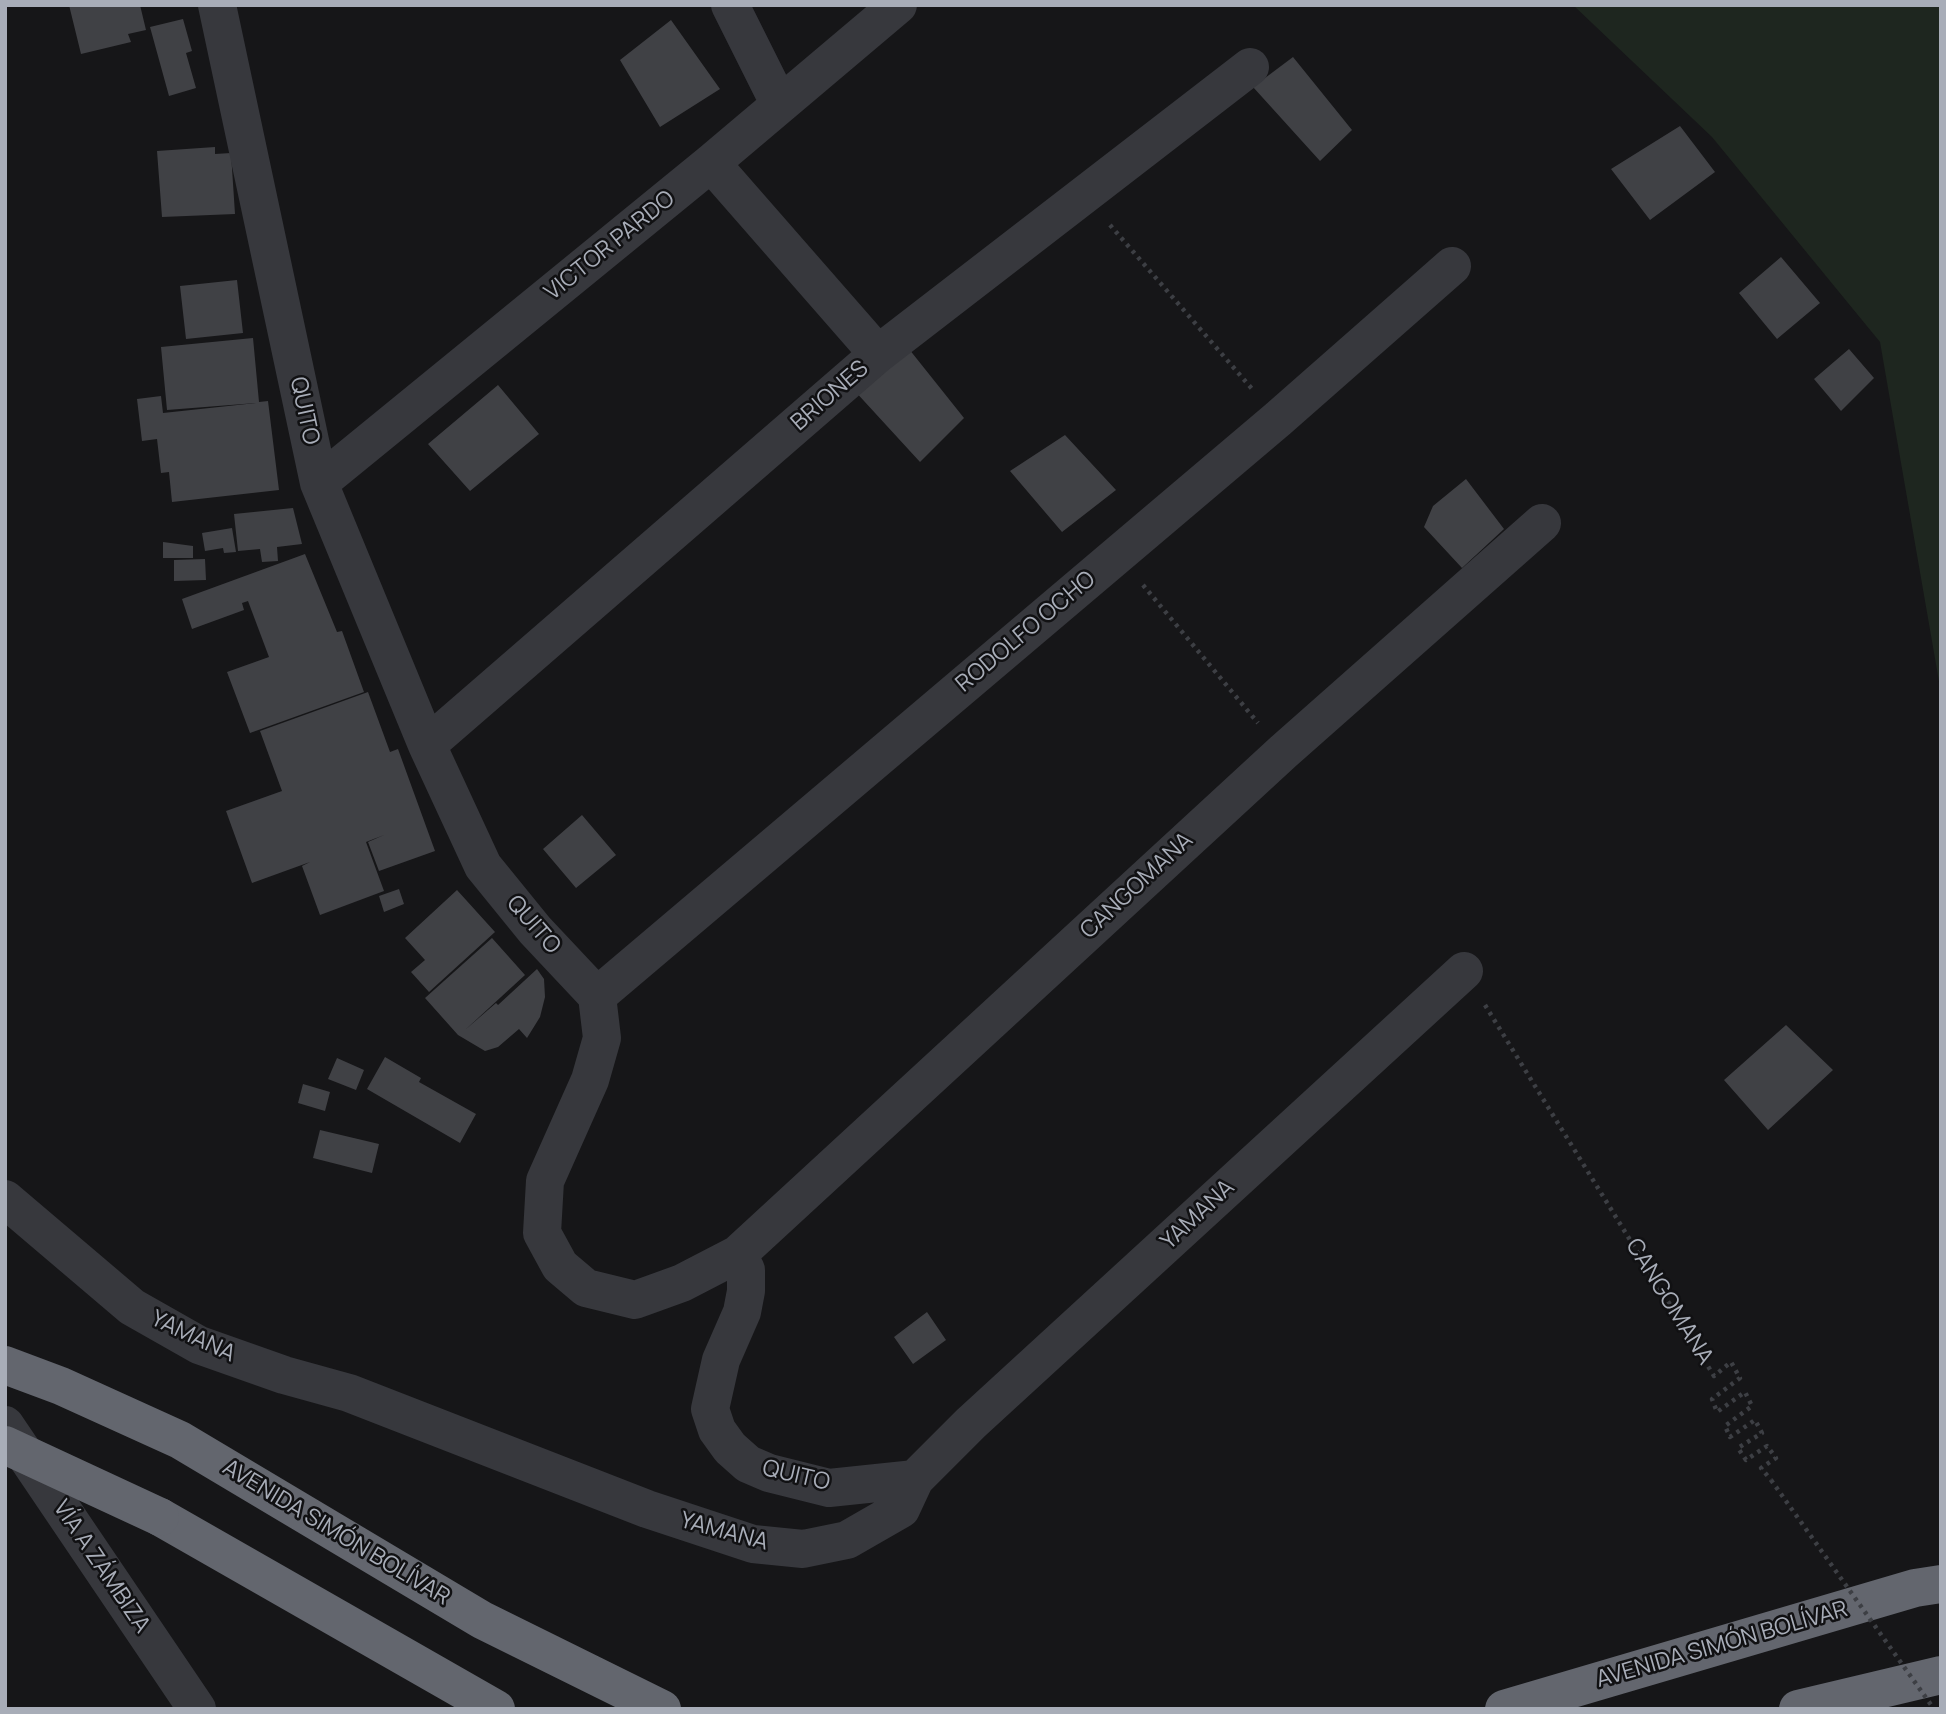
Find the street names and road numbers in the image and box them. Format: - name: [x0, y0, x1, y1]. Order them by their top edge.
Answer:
- street label: VICTOR PARDO: [540, 185, 680, 307]
- street label: BRIONES: [786, 355, 874, 437]
- street label: QUITO: [283, 375, 325, 447]
- street label: RODOLFO OCHO: [951, 566, 1101, 698]
- street label: CANGOMANA: [1075, 827, 1199, 945]
- street label: QUITO: [500, 890, 566, 960]
- street label: YAMANA: [1156, 1174, 1240, 1256]
- street label: CANGOMANA: [1619, 1234, 1719, 1370]
- street label: YAMANA: [146, 1305, 240, 1369]
- street label: AVENIDA SIMÓN BOLÍVAR: [217, 1454, 455, 1612]
- street label: QUITO: [760, 1455, 832, 1497]
- street label: VÍA A ZÁMBIZA: [47, 1496, 155, 1638]
- street label: YAMANA: [677, 1507, 771, 1557]
- street label: AVENIDA SIMÓN BOLÍVAR: [1593, 1596, 1851, 1694]

